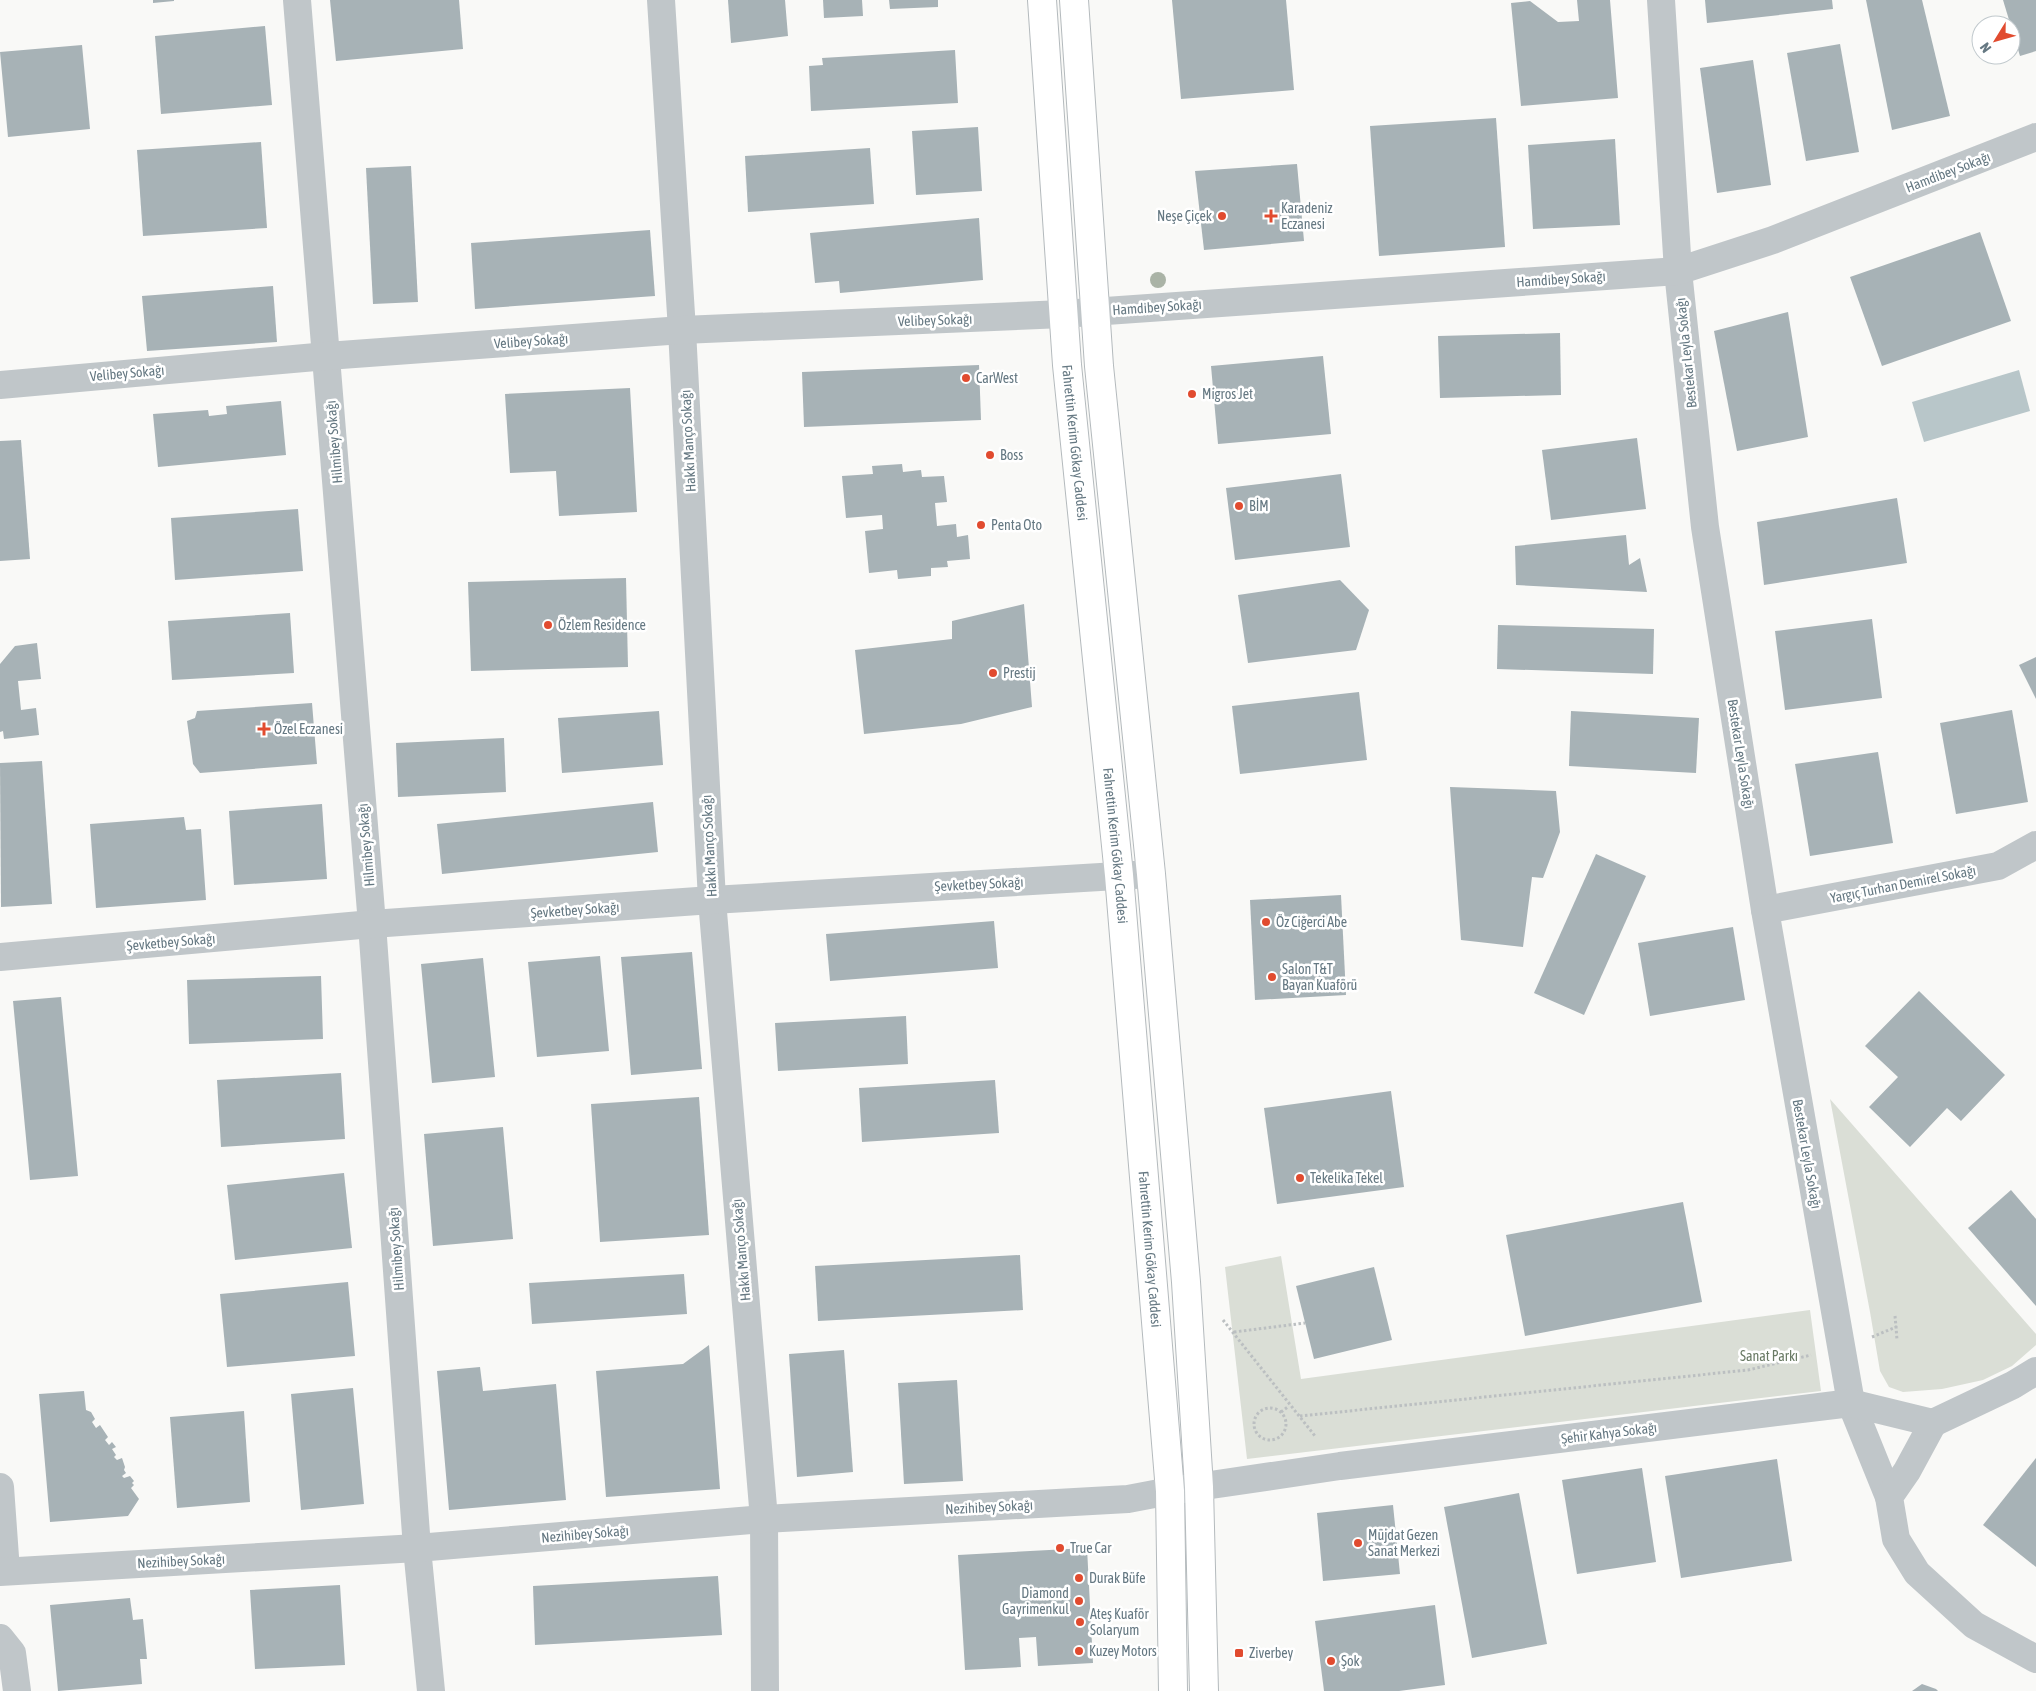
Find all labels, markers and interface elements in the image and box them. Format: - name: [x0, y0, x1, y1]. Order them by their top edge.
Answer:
- north arrow: [1971, 15, 2021, 65]
- text: N: [1977, 40, 1994, 56]
- street label: Hamdibey Sokağı: [1903, 148, 1993, 196]
- place label: Karadeniz Eczanesi: [1281, 200, 1333, 232]
- place label: Neşe Çiçek: [1157, 208, 1212, 224]
- marker: Neşe Çiçek: [1216, 210, 1228, 222]
- marker: Karadeniz Eczanesi: [1265, 210, 1277, 222]
- street label: Hamdibey Sokağı: [1516, 268, 1606, 290]
- street label: Hamdibey Sokağı: [1112, 296, 1202, 318]
- street label: Bestekar Leyla Sokağı: [1672, 297, 1700, 409]
- street label: Velibey Sokağı: [897, 311, 973, 329]
- street label: Velibey Sokağı: [493, 330, 569, 352]
- street label: Velibey Sokağı: [89, 362, 165, 384]
- street label: Fahrettin Kerim Gökay Caddesi: [1059, 364, 1091, 521]
- place label: CarWest: [976, 370, 1018, 386]
- marker: CarWest: [960, 372, 972, 384]
- place label: Migros Jet: [1202, 386, 1253, 402]
- marker: Migros Jet: [1186, 388, 1198, 400]
- street label: Hakkı Manço Sokağı: [677, 389, 699, 493]
- street label: Hilmibey Sokağı: [322, 400, 346, 484]
- place label: Boss: [1000, 447, 1023, 463]
- marker: Boss: [984, 449, 996, 461]
- place label: BİM: [1249, 498, 1269, 514]
- marker: BİM: [1233, 500, 1245, 512]
- place label: Penta Oto: [991, 517, 1042, 533]
- marker: Penta Oto: [975, 519, 987, 531]
- place label: Özlem Residence: [558, 617, 646, 633]
- marker: Özlem Residence: [542, 619, 554, 631]
- place label: Prestij: [1003, 665, 1036, 681]
- marker: Prestij: [987, 667, 999, 679]
- street label: Bestekar Leyla Sokağı: [1724, 698, 1758, 810]
- place label: Özel Eczanesi: [274, 721, 343, 737]
- marker: Özel Eczanesi: [258, 723, 270, 735]
- street label: Fahrettin Kerim Gökay Caddesi: [1100, 767, 1131, 924]
- street label: Hakkı Manço Sokağı: [698, 794, 720, 898]
- street label: Hilmibey Sokağı: [354, 803, 378, 887]
- street label: Yargıç Turhan Demirel Sokağı: [1829, 862, 1977, 906]
- street label: Şevketbey Sokağı: [934, 874, 1024, 894]
- street label: Şevketbey Sokağı: [530, 899, 620, 921]
- place label: Öz Ciğerci Abe: [1276, 914, 1347, 930]
- marker: Öz Ciğerci Abe: [1260, 916, 1272, 928]
- street label: Şevketbey Sokağı: [126, 930, 216, 954]
- place label: Salon T&T Bayan Kuaförü: [1282, 961, 1357, 993]
- marker: Salon T&T Bayan Kuaförü: [1266, 971, 1278, 983]
- street label: Bestekar Leyla Sokağı: [1790, 1098, 1824, 1210]
- place label: Tekelika Tekel: [1310, 1170, 1383, 1186]
- street label: Fahrettin Kerim Gökay Caddesi: [1136, 1171, 1164, 1328]
- marker: Tekelika Tekel: [1294, 1172, 1306, 1184]
- street label: Hakkı Manço Sokağı: [729, 1198, 753, 1302]
- street label: Hilmibey Sokağı: [385, 1207, 407, 1291]
- park label: Sanat Parkı: [1740, 1348, 1798, 1364]
- street label: Şehir Kahya Sokağı: [1560, 1419, 1658, 1447]
- street label: Nezihibey Sokağı: [945, 1497, 1033, 1517]
- street label: Nezihibey Sokağı: [541, 1522, 629, 1546]
- place label: Müjdat Gezen Sanat Merkezi: [1368, 1527, 1440, 1559]
- marker: Müjdat Gezen Sanat Merkezi: [1352, 1537, 1364, 1549]
- place label: True Car: [1070, 1540, 1112, 1556]
- marker: True Car: [1054, 1542, 1066, 1554]
- street label: Nezihibey Sokağı: [137, 1551, 225, 1571]
- place label: Durak Büfe: [1089, 1570, 1146, 1586]
- marker: Durak Büfe: [1073, 1572, 1085, 1584]
- place label: Diamond Gayrimenkul: [1002, 1585, 1069, 1617]
- marker: Diamond Gayrimenkul: [1073, 1595, 1085, 1607]
- place label: Ateş Kuaför Solaryum: [1090, 1606, 1149, 1638]
- marker: Ateş Kuaför Solaryum: [1074, 1616, 1086, 1628]
- place label: Kuzey Motors: [1089, 1643, 1157, 1659]
- marker: Kuzey Motors: [1073, 1645, 1085, 1657]
- place label: Ziverbey: [1249, 1645, 1293, 1661]
- marker: Ziverbey: [1233, 1647, 1245, 1659]
- place label: Şok: [1341, 1653, 1360, 1669]
- marker: Şok: [1325, 1655, 1337, 1667]

